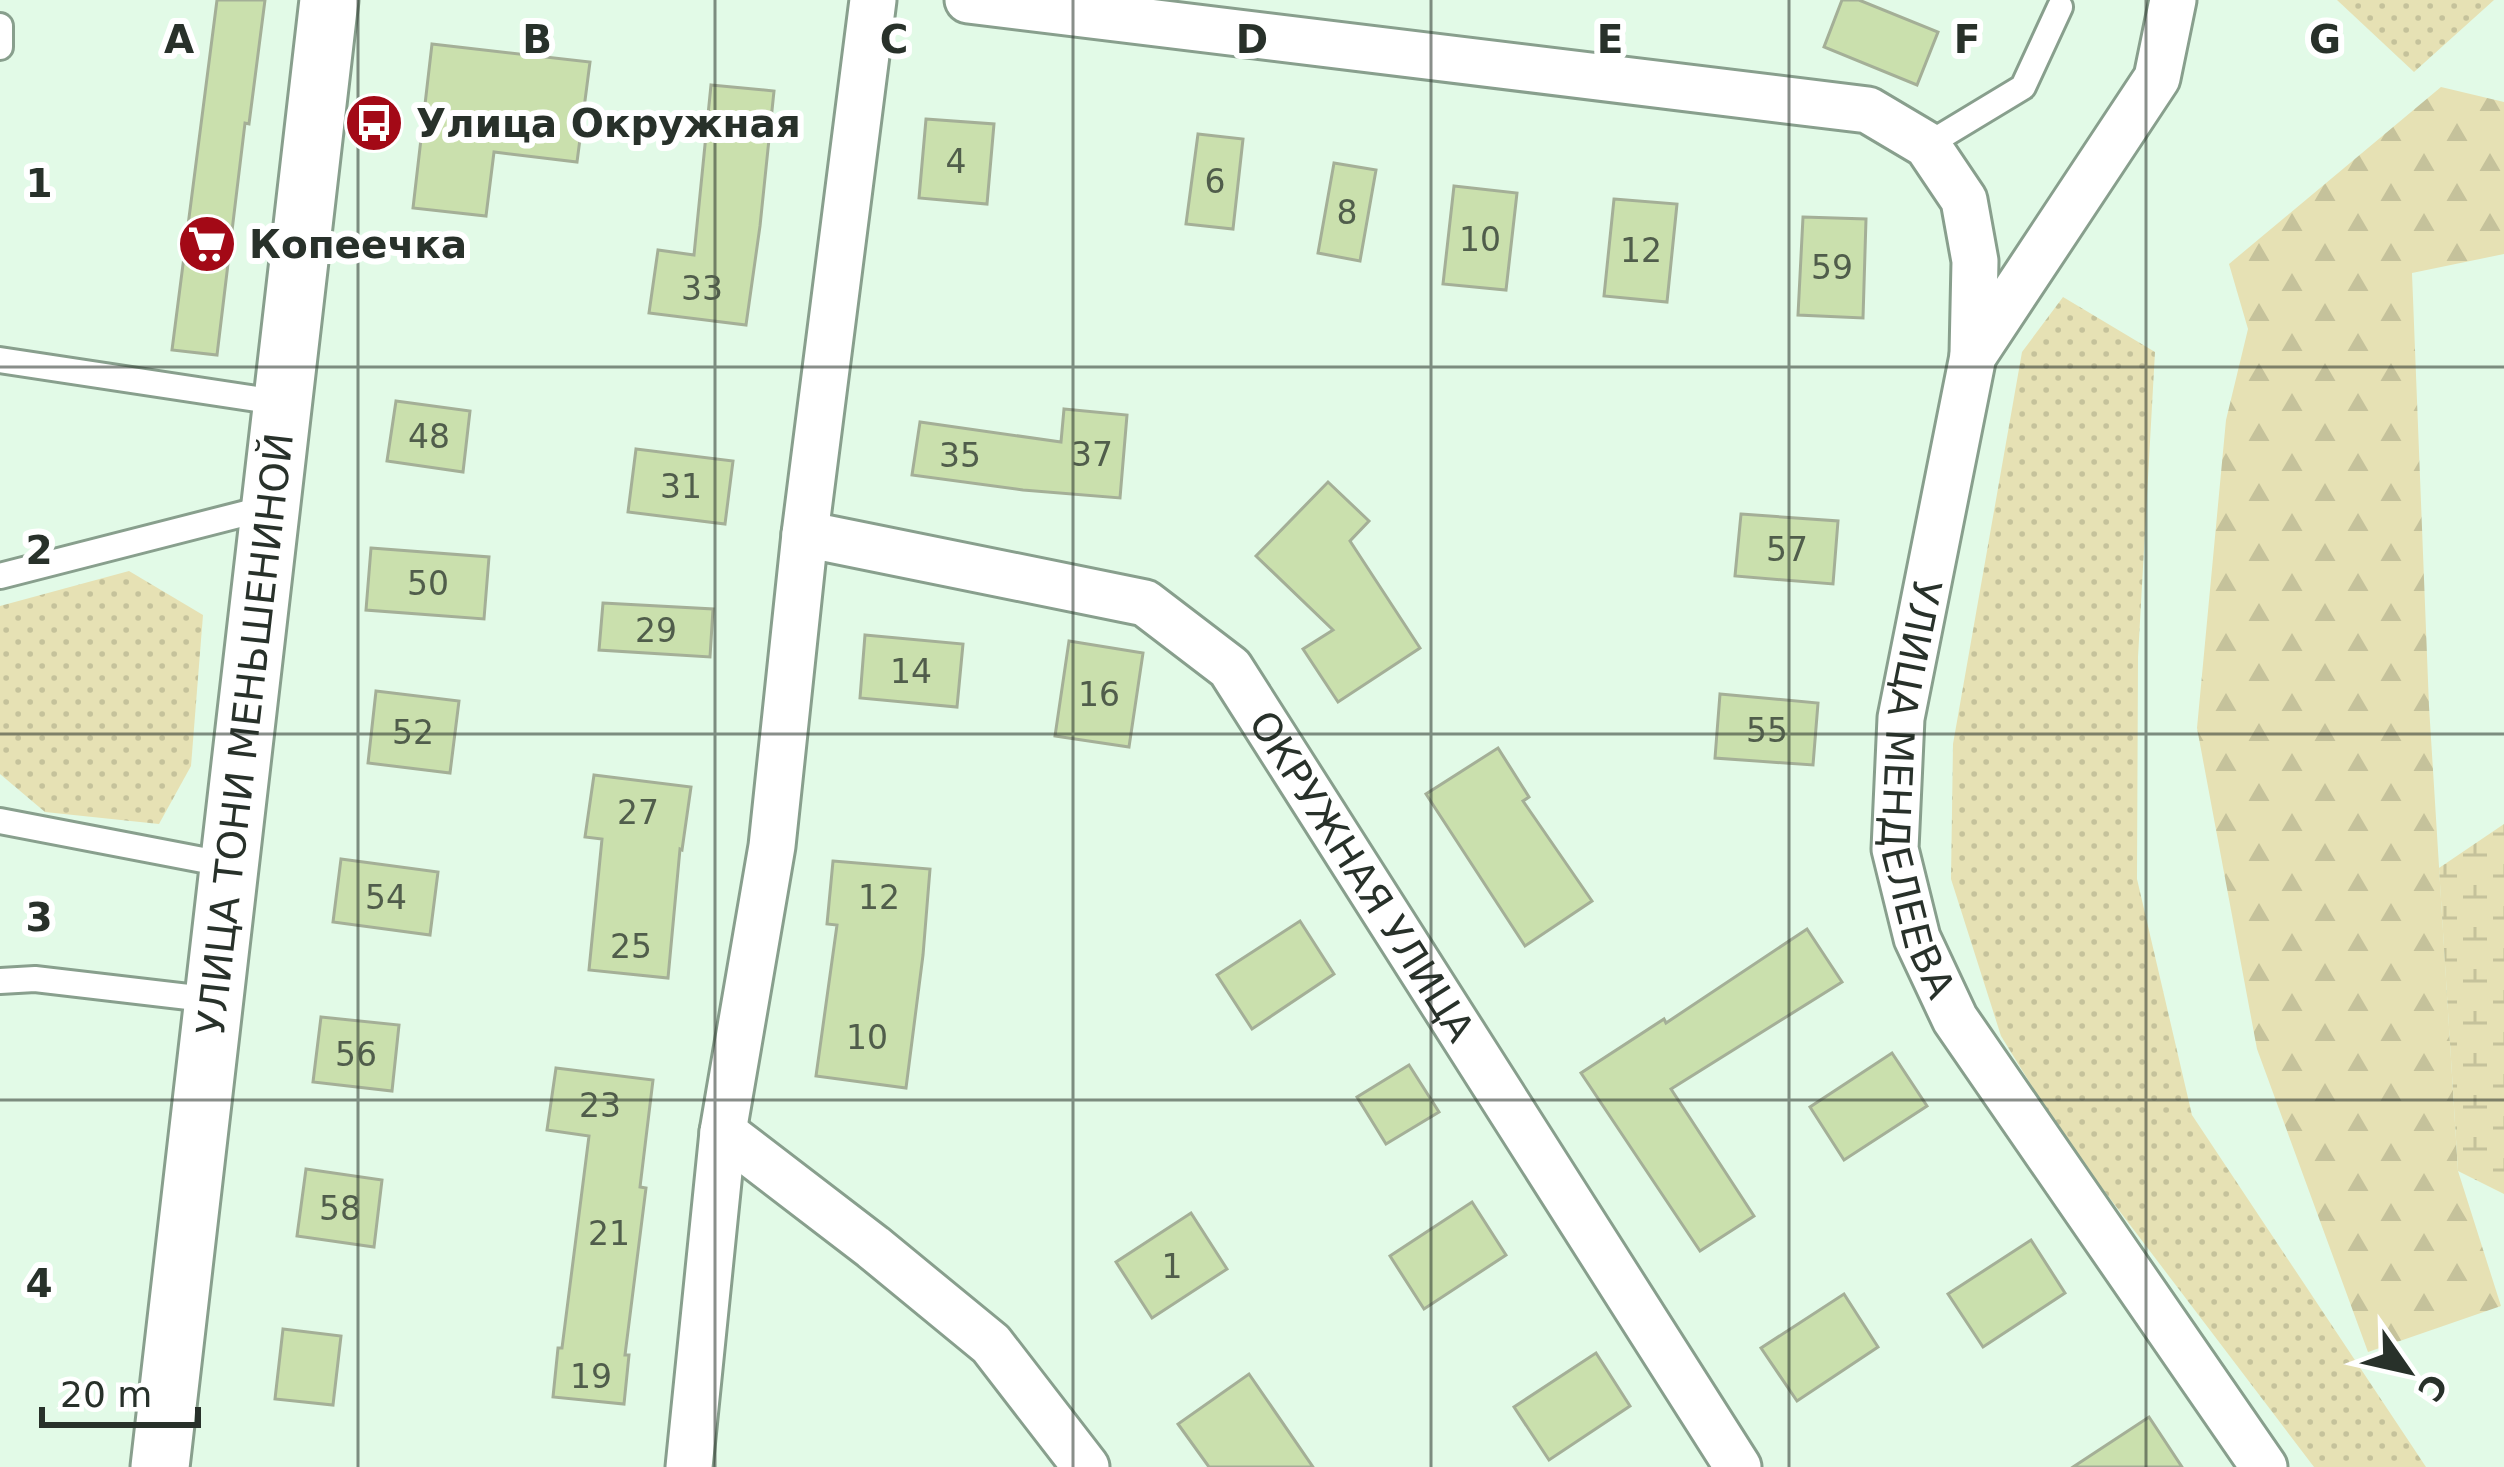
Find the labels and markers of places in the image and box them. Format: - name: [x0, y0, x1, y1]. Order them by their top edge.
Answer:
- bus stop icon: Улица Окружная: [343, 92, 405, 154]
- place label: Улица Окружная: [416, 101, 801, 146]
- supermarket icon: Копеечка: [176, 213, 238, 275]
- place label: Копеечка: [249, 222, 467, 267]

